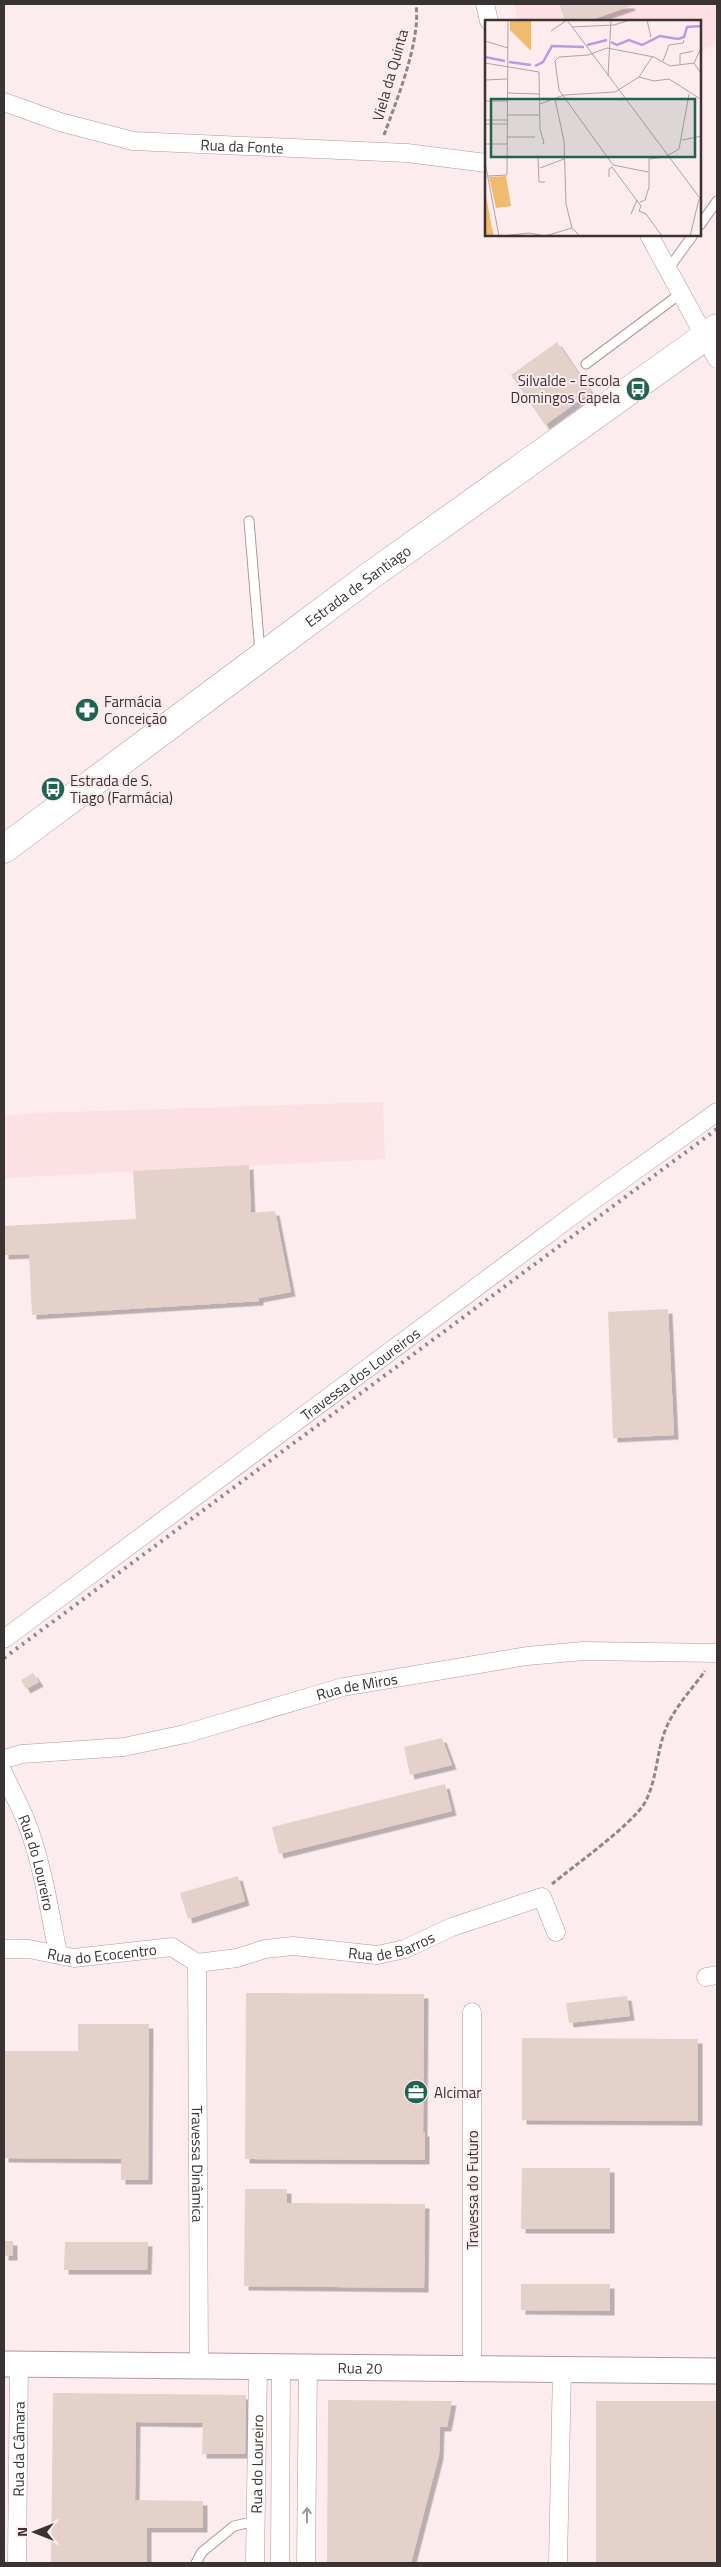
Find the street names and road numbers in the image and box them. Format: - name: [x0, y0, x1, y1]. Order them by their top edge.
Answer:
- street label: Viela da Quinta: [366, 26, 414, 124]
- street label: Rua da Fonte: [200, 132, 284, 159]
- street label: Estrada de Santiago: [300, 539, 415, 632]
- street label: Travessa dos Loureiros: [296, 1322, 425, 1426]
- street label: Rua de Miros: [313, 1666, 399, 1706]
- street label: Rua do Loureiro: [13, 1811, 61, 1913]
- street label: Rua de Barros: [347, 1925, 438, 1966]
- street label: Rua do Ecocentro: [45, 1937, 158, 1969]
- street label: Travessa Dinâmica: [186, 2105, 210, 2223]
- street label: Travessa do Futuro: [461, 2130, 484, 2250]
- street label: Rua 20: [337, 2356, 383, 2379]
- street label: Rua da Câmara: [6, 2401, 30, 2497]
- street label: Rua do Loureiro: [244, 2414, 269, 2514]

